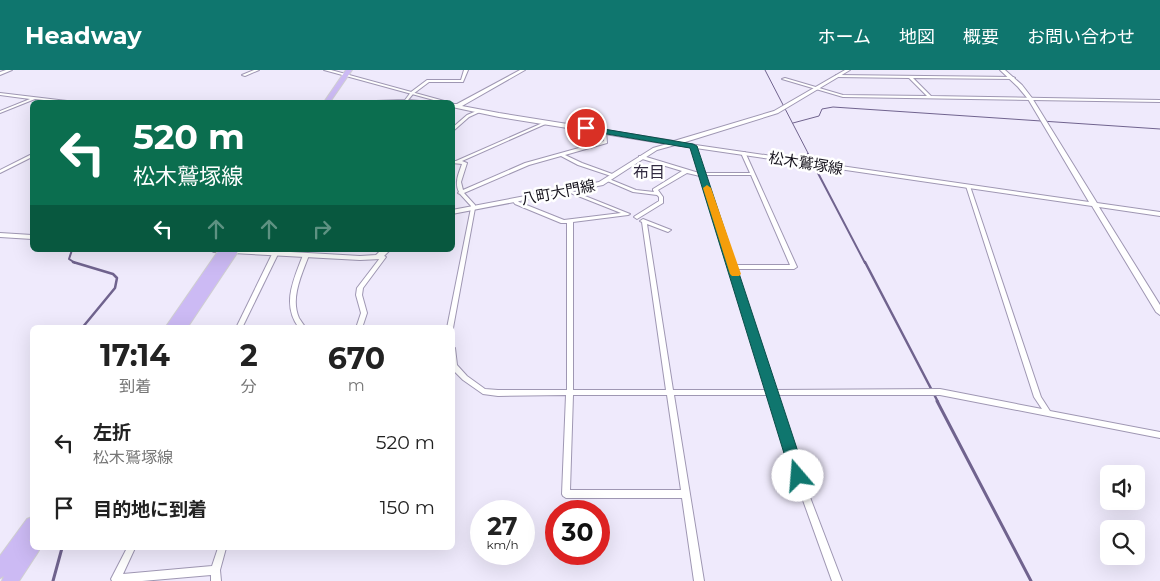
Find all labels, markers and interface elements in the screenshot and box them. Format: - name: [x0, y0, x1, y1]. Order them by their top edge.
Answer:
- text: Headway: [25, 21, 142, 50]
- text: ホーム: [818, 26, 871, 48]
- text: 地図: [899, 26, 935, 48]
- text: 概要: [963, 26, 999, 48]
- text: お問い合わせ: [1027, 26, 1135, 48]
- pin: [565, 107, 607, 149]
- icon: arrive: [572, 114, 600, 142]
- text: 520 m: [133, 115, 245, 158]
- icon: left: [50, 120, 115, 185]
- street label: 松木鷲塚線: [767, 148, 845, 178]
- text: 松木鷲塚線: [133, 163, 243, 190]
- district label: 布目: [633, 163, 665, 182]
- street label: 八町大門線: [519, 176, 597, 208]
- icon: left: [149, 215, 177, 243]
- icon: ahead: [202, 215, 230, 243]
- icon: ahead: [255, 215, 283, 243]
- icon: right: [308, 215, 336, 243]
- text: 17:14: [100, 337, 170, 374]
- text: 2: [240, 337, 258, 374]
- text: 670: [328, 340, 385, 377]
- text: m: [348, 376, 365, 395]
- text: 到着: [119, 377, 151, 396]
- text: 分: [241, 377, 257, 396]
- text: 左折: [93, 421, 131, 444]
- icon: left: [50, 429, 78, 457]
- text: 520 m: [376, 431, 435, 454]
- text: 松木鷲塚線: [93, 448, 173, 467]
- position arrow: [771, 449, 823, 501]
- map controls: [1100, 465, 1145, 565]
- button: sound: [1100, 465, 1145, 510]
- icon: arrive: [50, 494, 78, 522]
- text: 150 m: [380, 496, 435, 519]
- text: 目的地に到着: [93, 498, 207, 521]
- speed limit sign: 30: [545, 500, 610, 565]
- text: 27: [487, 511, 518, 541]
- button: search: [1100, 520, 1145, 565]
- text: km/h: [486, 537, 519, 552]

